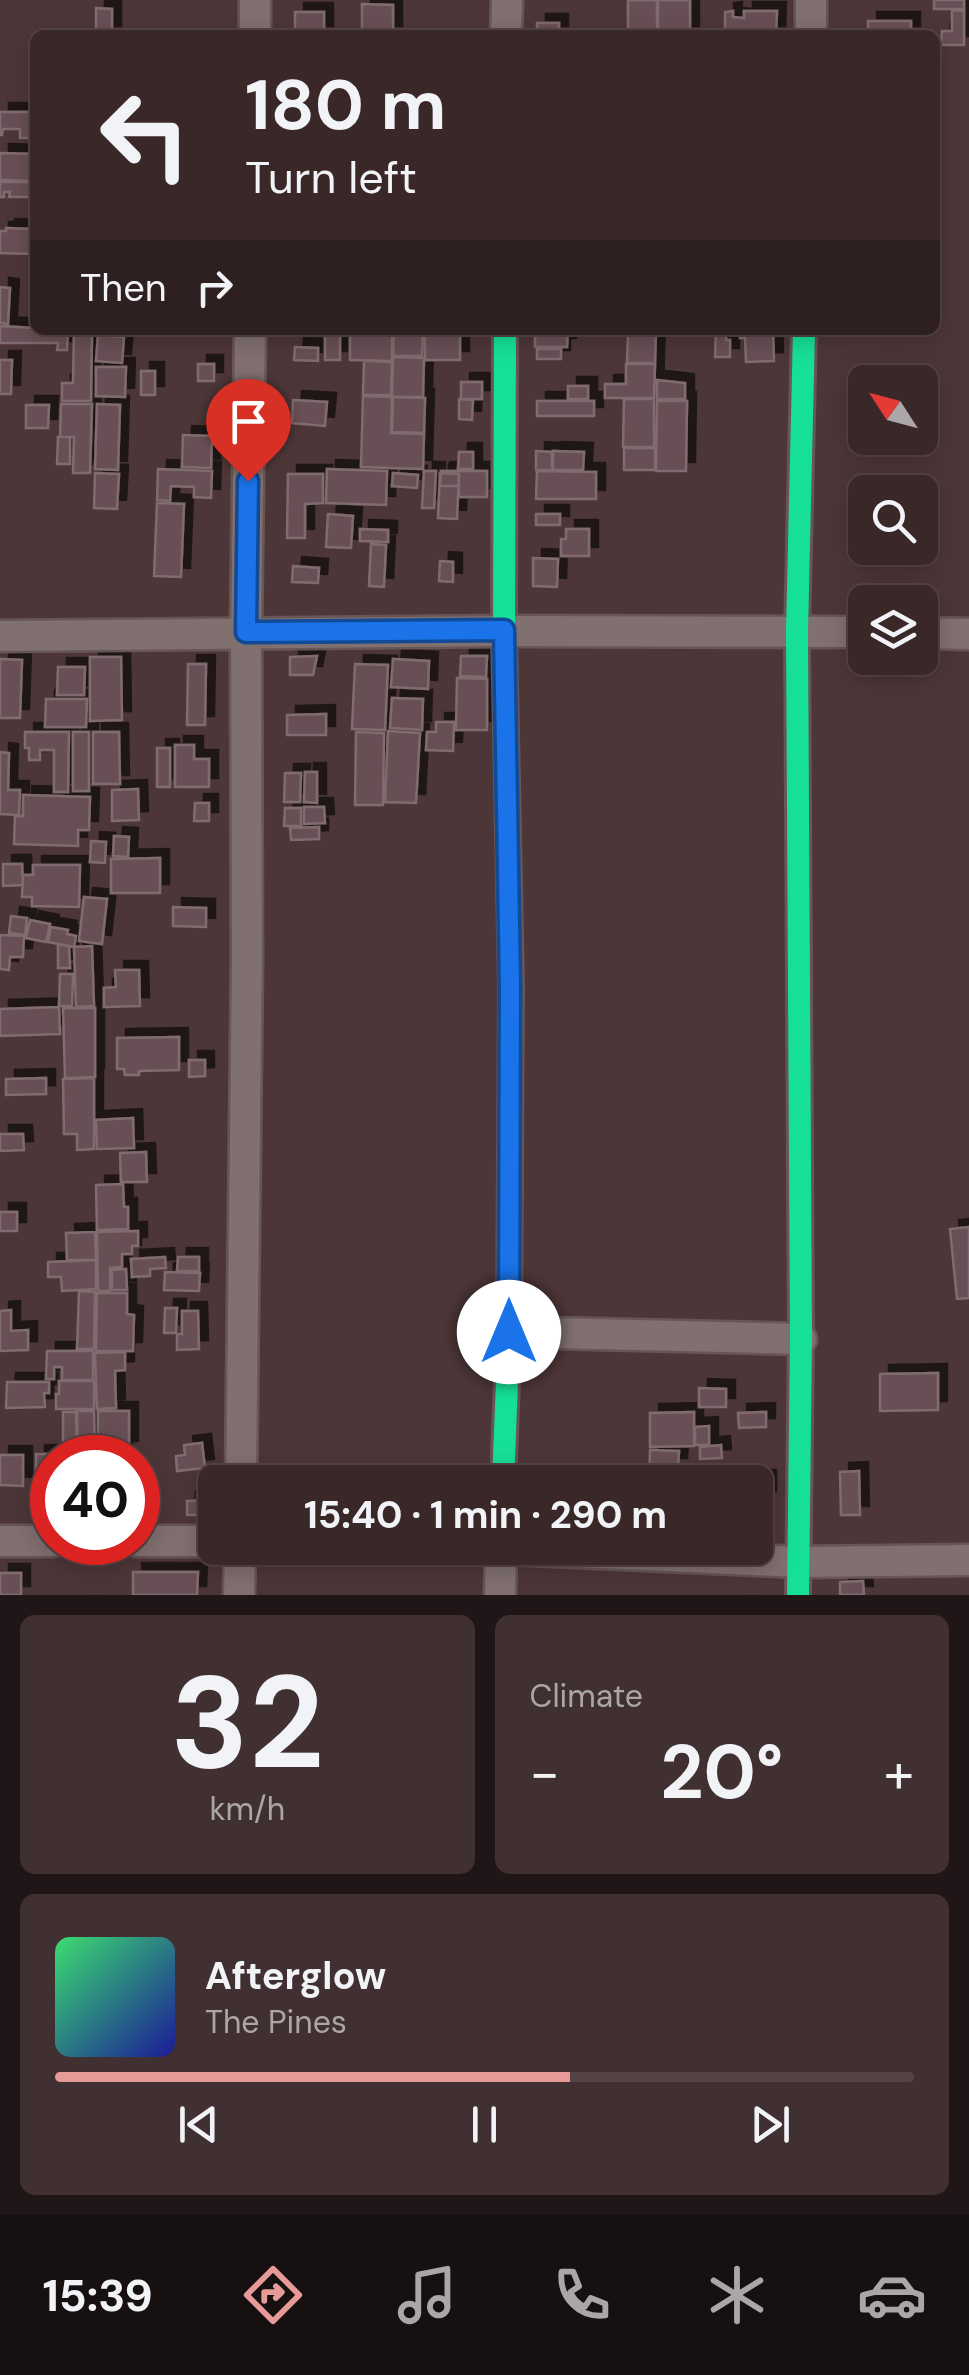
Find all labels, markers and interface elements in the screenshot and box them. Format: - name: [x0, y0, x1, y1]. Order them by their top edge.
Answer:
- text: 180 m: [245, 60, 446, 151]
- icon: left: [80, 70, 210, 200]
- text: Turn left: [245, 148, 417, 207]
- icon: right: [187, 260, 242, 315]
- text: Then: [80, 263, 167, 313]
- north arrow: [848, 365, 938, 455]
- map controls: [848, 365, 938, 675]
- pin: [206, 379, 291, 482]
- icon: arrive: [221, 394, 276, 449]
- button: search: [848, 475, 938, 565]
- button: layers: [848, 585, 938, 675]
- position arrow: [457, 1280, 561, 1384]
- speed limit sign: 40: [30, 1435, 160, 1565]
- text: 15:40 · 1 min · 290 m: [304, 1490, 667, 1540]
- text: 32: [171, 1638, 324, 1807]
- text: Climate: [530, 1675, 643, 1717]
- text: 20°: [660, 1724, 783, 1821]
- text: −: [530, 1737, 560, 1809]
- text: +: [884, 1737, 914, 1809]
- text: km/h: [209, 1788, 285, 1830]
- text: Afterglow: [205, 1951, 386, 2001]
- text: The Pines: [205, 2001, 347, 2043]
- icon: previous: [171, 2097, 226, 2152]
- icon: pause: [457, 2097, 512, 2152]
- icon: next: [743, 2097, 798, 2152]
- icon: directions: [238, 2260, 308, 2330]
- icon: music: [392, 2260, 462, 2330]
- icon: phone: [547, 2260, 617, 2330]
- icon: climate: [702, 2260, 772, 2330]
- icon: car: [857, 2260, 927, 2330]
- text: 15:39: [42, 2266, 153, 2325]

